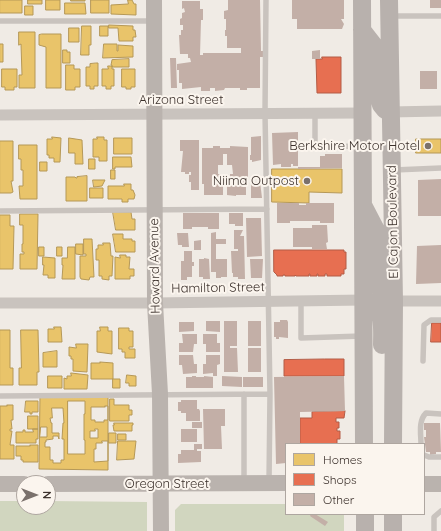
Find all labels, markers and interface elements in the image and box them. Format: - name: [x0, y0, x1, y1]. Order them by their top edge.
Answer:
- street label: Arizona Street: [139, 92, 223, 108]
- place label: Berkshire Motor Hotel: [289, 138, 420, 154]
- marker: Berkshire Motor Hotel: [423, 141, 433, 151]
- street label: El Cajon Boulevard: [384, 165, 402, 279]
- place label: Niima Outpost: [213, 173, 299, 189]
- marker: Niima Outpost: [302, 176, 312, 186]
- street label: Howard Avenue: [146, 218, 164, 314]
- street label: Hamilton Street: [171, 279, 265, 297]
- legend: [285, 443, 425, 515]
- text: Homes: [323, 452, 362, 467]
- text: Shops: [323, 472, 357, 487]
- north arrow: [16, 475, 56, 515]
- street label: Oregon Street: [125, 476, 209, 492]
- text: N: [40, 491, 54, 499]
- text: Other: [323, 492, 354, 507]

